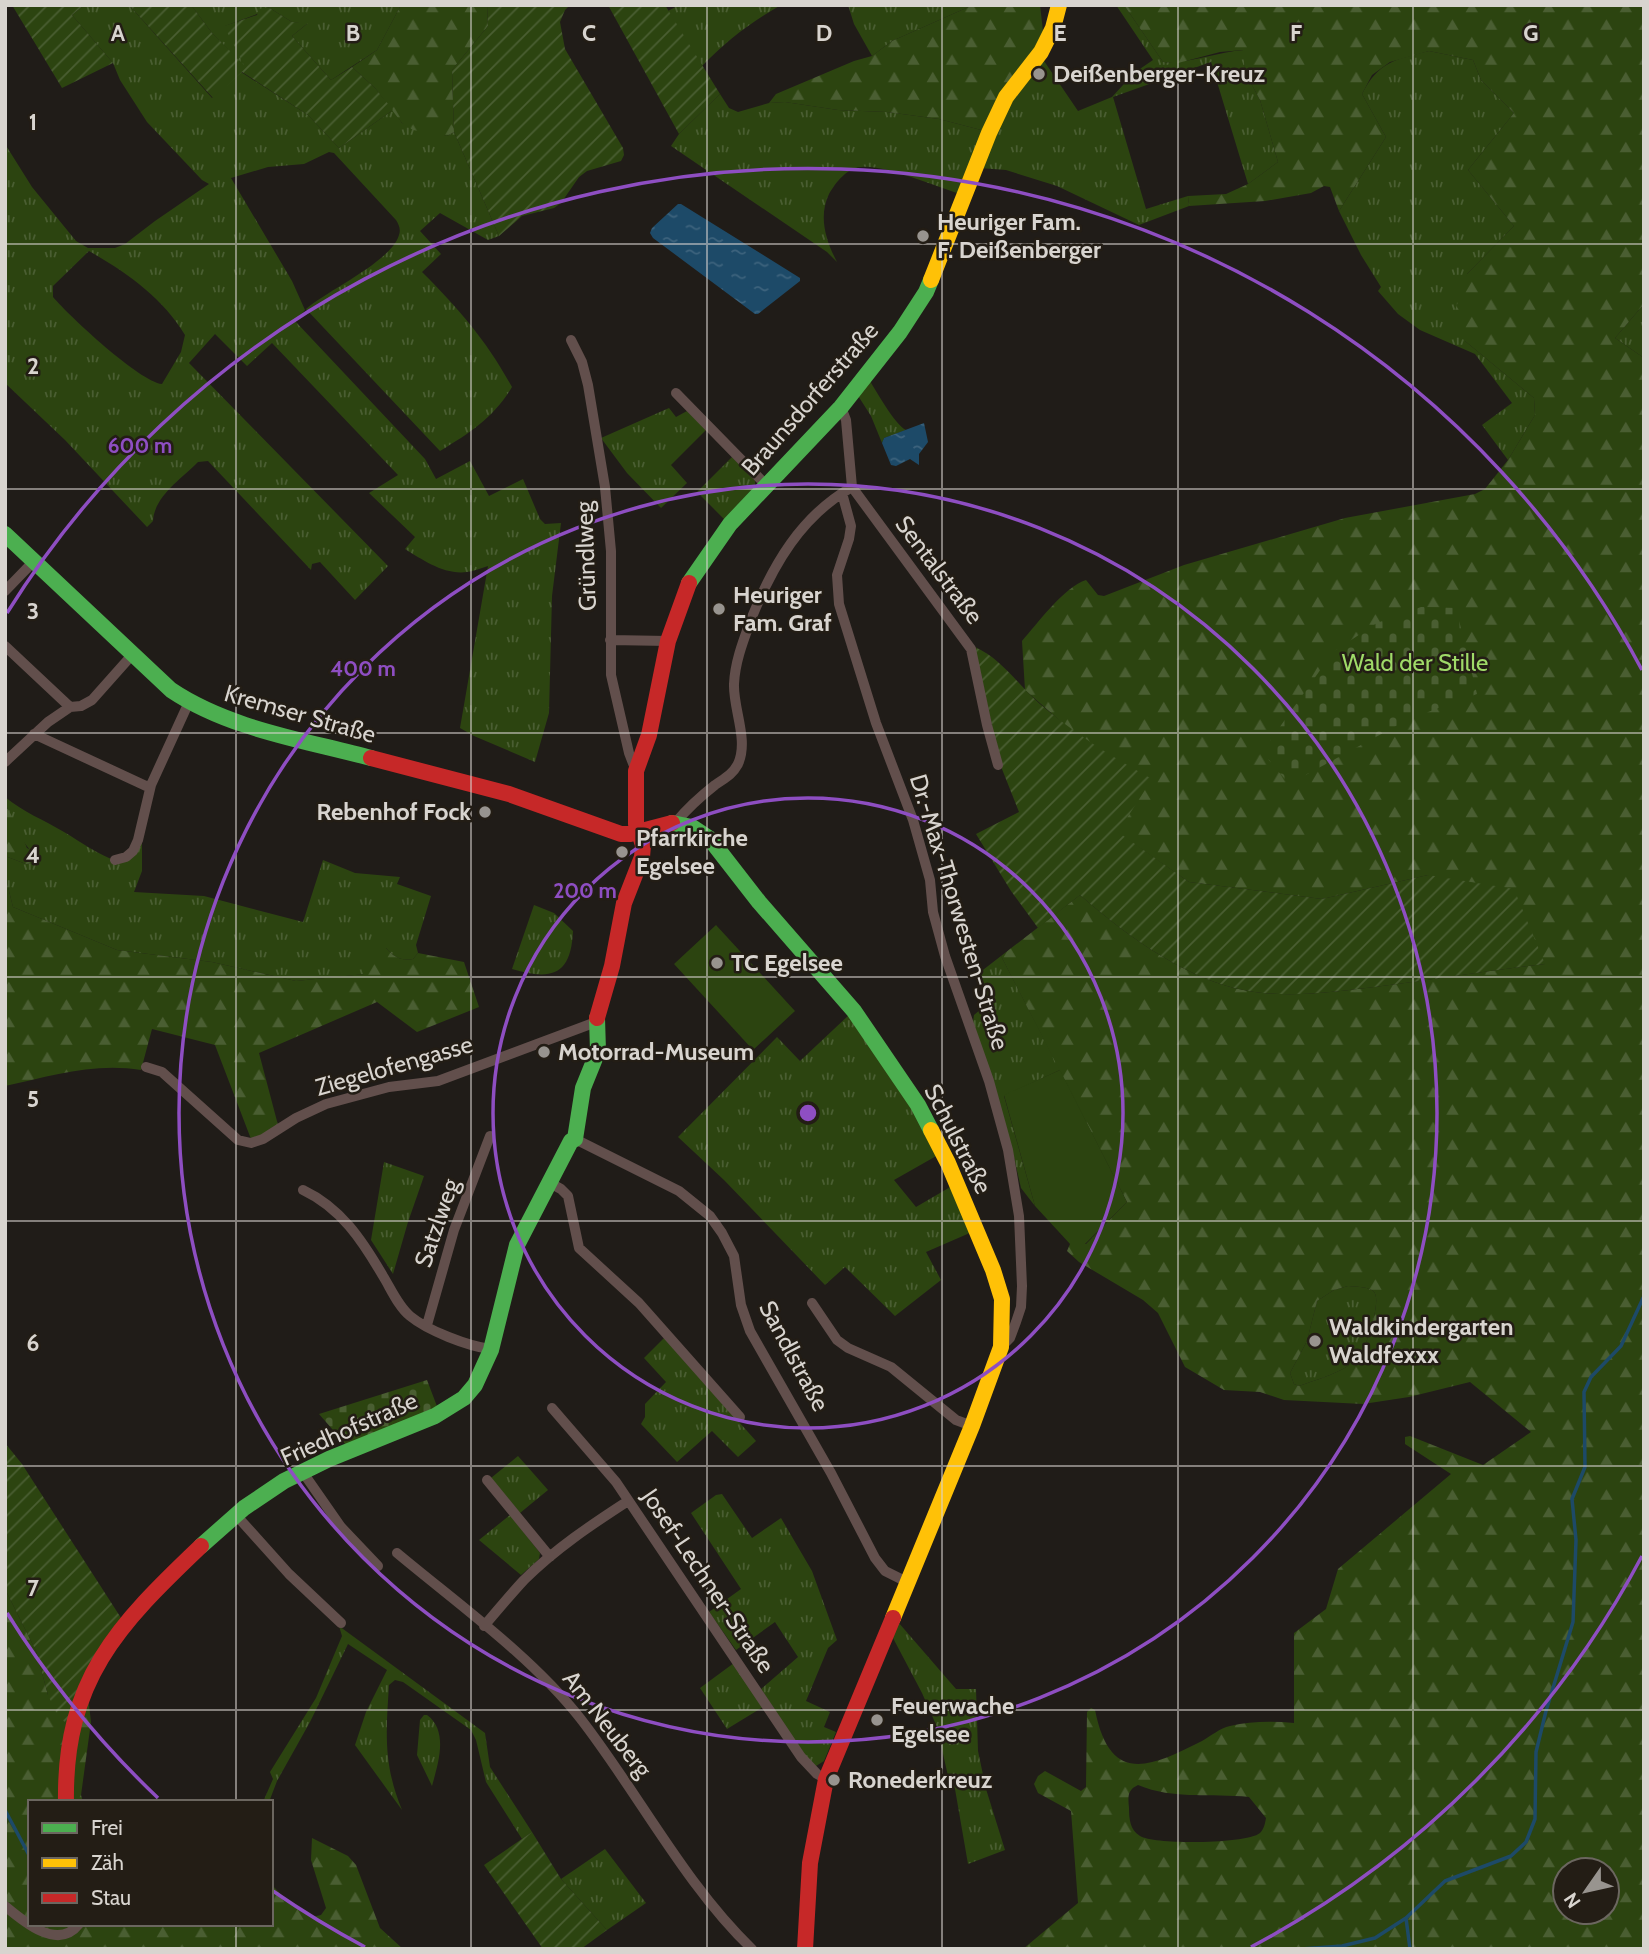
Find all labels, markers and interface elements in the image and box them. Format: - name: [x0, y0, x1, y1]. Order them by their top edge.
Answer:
- text: A: [111, 19, 126, 47]
- text: B: [346, 19, 360, 47]
- text: C: [582, 19, 596, 47]
- text: D: [816, 19, 832, 47]
- text: E: [1053, 19, 1067, 47]
- text: F: [1290, 19, 1302, 47]
- text: G: [1523, 19, 1539, 47]
- place label: Deißenberger-Kreuz: [1053, 59, 1265, 88]
- marker: Deißenberger-Kreuz: [1031, 66, 1047, 82]
- text: 1: [29, 108, 37, 136]
- place label: Heuriger Fam. F. Deißenberger: [937, 207, 1101, 264]
- marker: Heuriger Fam. F. Deißenberger: [915, 228, 931, 244]
- street label: Braunsdorferstraße: [735, 316, 884, 481]
- text: 2: [27, 352, 39, 380]
- text: 600 m: [108, 433, 172, 458]
- street label: Gründlweg: [569, 500, 602, 611]
- street label: Sentalstraße: [889, 510, 989, 629]
- place label: Heuriger Fam. Graf: [733, 580, 832, 637]
- text: 3: [27, 597, 39, 625]
- marker: Heuriger Fam. Graf: [711, 601, 727, 617]
- park label: Wald der Stille: [1342, 648, 1488, 677]
- text: 400 m: [330, 656, 396, 681]
- street label: Kremser Straße: [221, 678, 379, 749]
- street label: Dr.-Max-Thorwesten-Straße: [904, 770, 1015, 1053]
- place label: Rebenhof Fock: [316, 797, 471, 826]
- marker: Rebenhof Fock: [477, 804, 493, 820]
- place label: Pfarrkirche Egelsee: [636, 823, 748, 880]
- text: 4: [26, 841, 40, 869]
- marker: Pfarrkirche Egelsee: [614, 844, 630, 860]
- text: 200 m: [553, 878, 617, 903]
- place label: TC Egelsee: [731, 948, 843, 977]
- marker: TC Egelsee: [709, 955, 725, 971]
- street label: Ziegelofengasse: [312, 1029, 476, 1102]
- place label: Motorrad-Museum: [558, 1037, 754, 1066]
- marker: Motorrad-Museum: [536, 1044, 552, 1060]
- street label: Schulstraße: [918, 1079, 998, 1198]
- text: 5: [27, 1085, 39, 1113]
- centre of rings: [796, 1101, 820, 1125]
- street label: Satzlweg: [408, 1174, 466, 1271]
- street label: Sandlstraße: [753, 1296, 836, 1416]
- place label: Waldkindergarten Waldfexxx: [1329, 1312, 1513, 1369]
- text: 6: [27, 1329, 39, 1357]
- marker: Waldkindergarten Waldfexxx: [1307, 1333, 1323, 1349]
- street label: Friedhofstraße: [276, 1385, 422, 1472]
- street label: Josef-Lechner-Straße: [635, 1482, 781, 1678]
- text: 7: [27, 1574, 39, 1602]
- street label: Am Neuberg: [557, 1664, 659, 1784]
- place label: Feuerwache Egelsee: [891, 1691, 1014, 1748]
- marker: Feuerwache Egelsee: [869, 1712, 885, 1728]
- place label: Ronederkreuz: [848, 1765, 992, 1794]
- marker: Ronederkreuz: [826, 1772, 842, 1788]
- legend: [28, 1800, 273, 1926]
- text: Frei: [91, 1815, 123, 1840]
- text: Zäh: [91, 1850, 124, 1875]
- north arrow: [1551, 1856, 1621, 1926]
- text: Stau: [91, 1885, 131, 1910]
- text: N: [1559, 1888, 1586, 1912]

